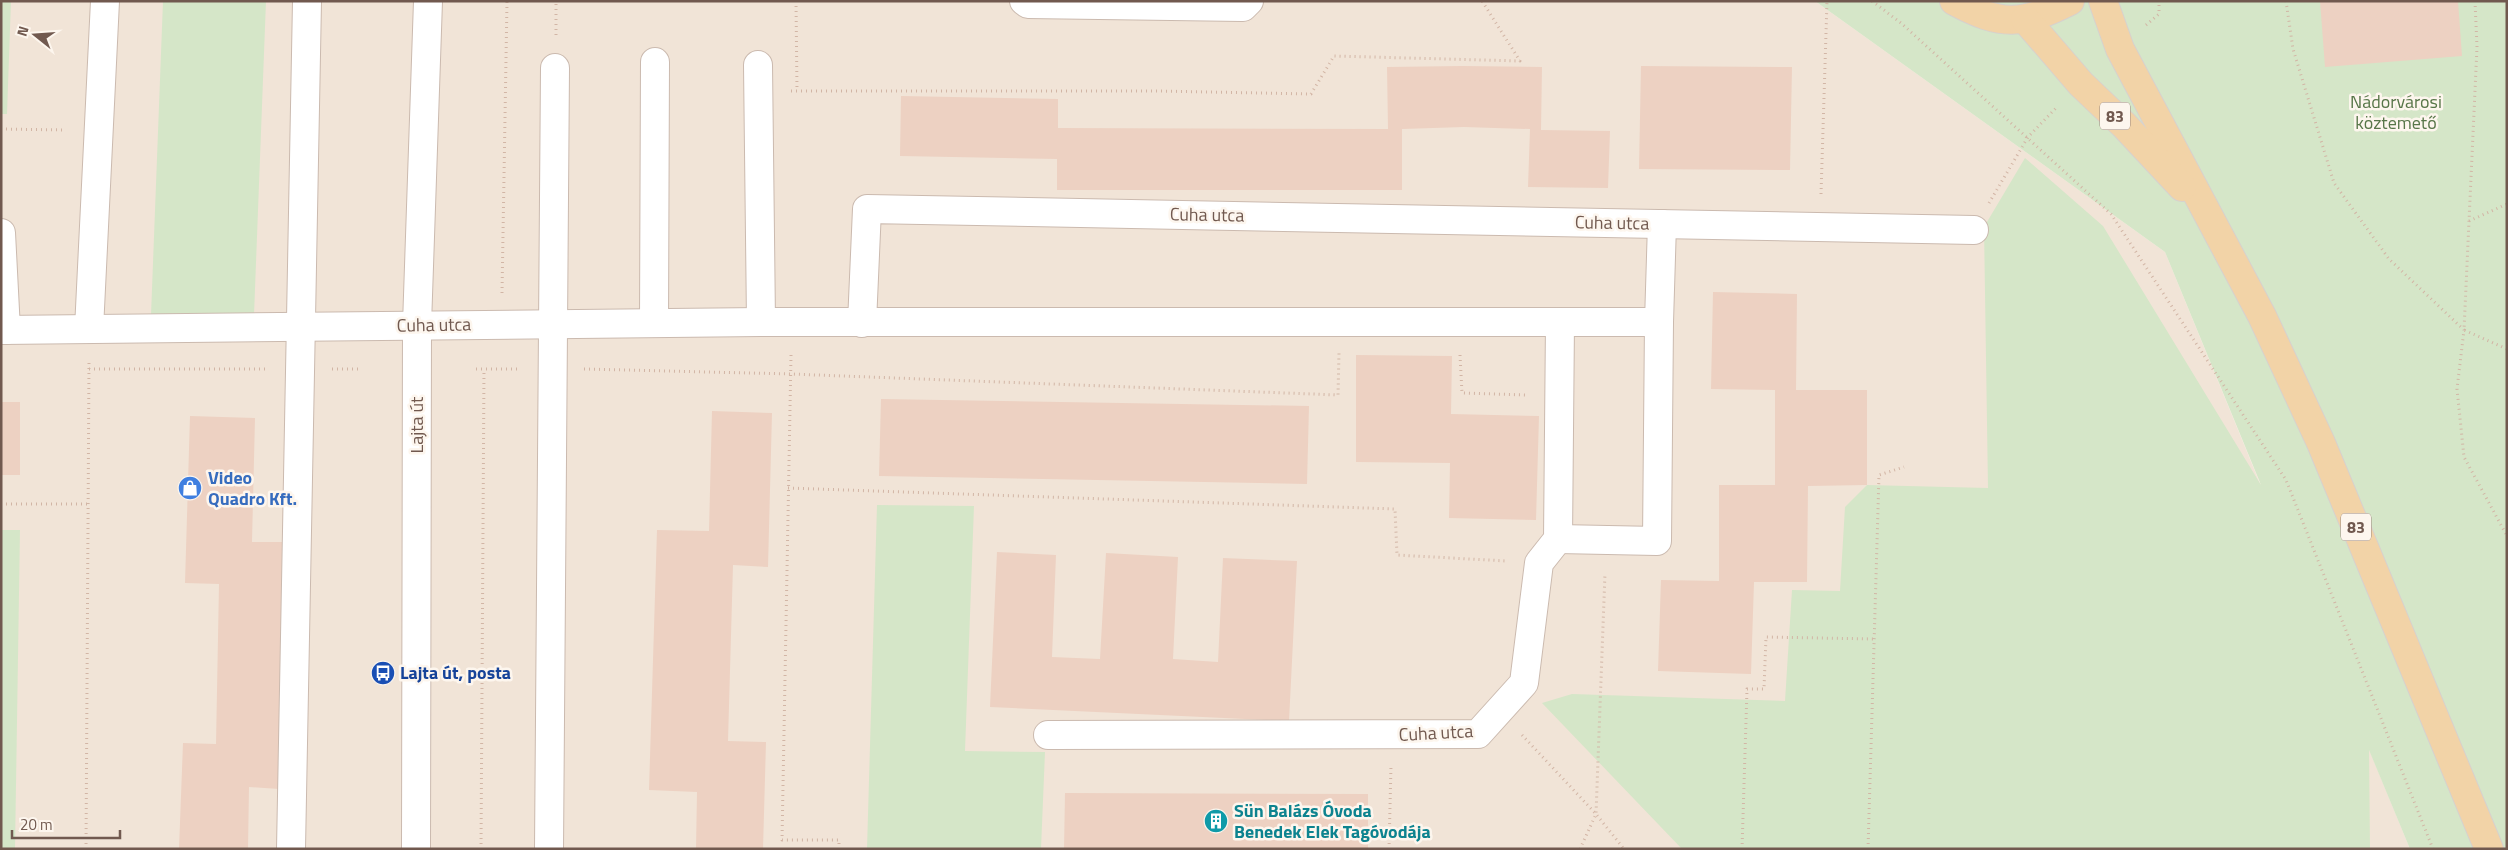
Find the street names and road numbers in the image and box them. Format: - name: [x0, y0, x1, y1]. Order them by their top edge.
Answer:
- road number: 83: [2100, 102, 2130, 130]
- street label: Cuha utca: [1170, 200, 1245, 229]
- street label: Cuha utca: [1575, 208, 1650, 237]
- street label: Cuha utca: [396, 310, 471, 339]
- street label: Lajta út: [403, 396, 430, 453]
- road number: 83: [2341, 514, 2371, 540]
- street label: Cuha utca: [1398, 717, 1474, 748]

